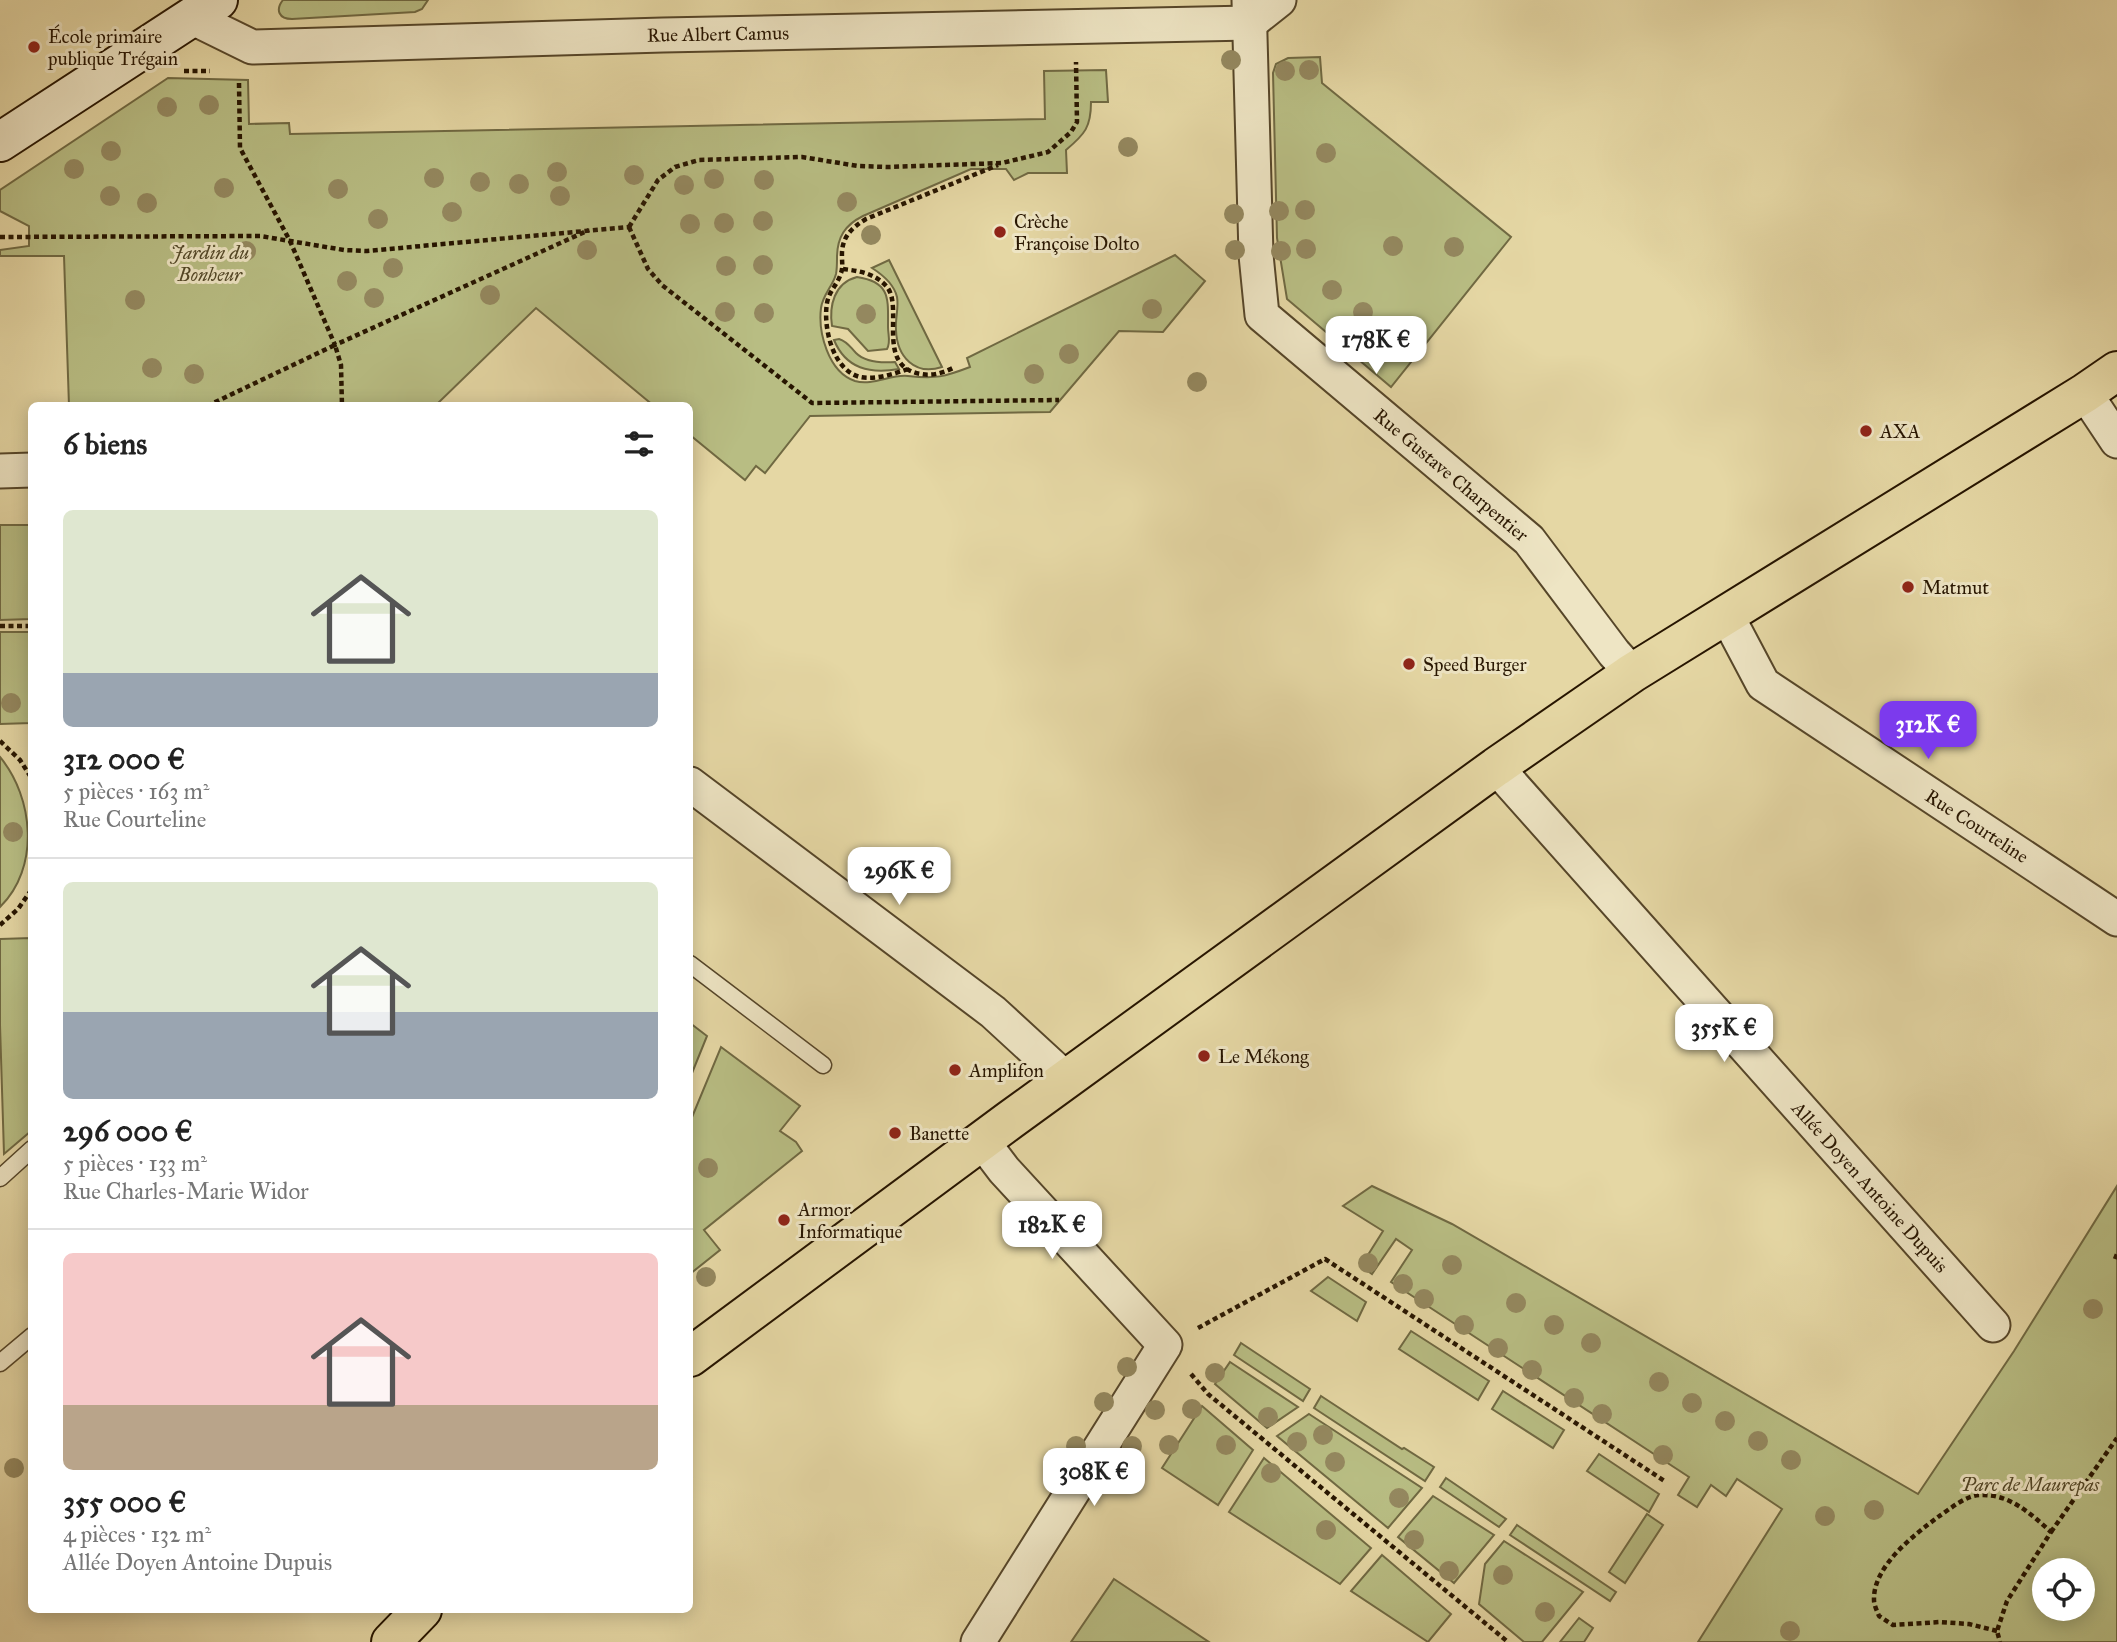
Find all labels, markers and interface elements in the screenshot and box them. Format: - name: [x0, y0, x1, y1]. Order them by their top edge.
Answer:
- street label: Rue Albert Camus: [647, 21, 789, 47]
- place label: École primaire publique Trégain: [47, 24, 178, 71]
- marker: École primaire publique Trégain: [26, 39, 42, 55]
- place label: Crèche Françoise Dolto: [1014, 210, 1140, 255]
- marker: Crèche Françoise Dolto: [992, 224, 1008, 240]
- park label: Jardin du Bonheur: [170, 241, 249, 286]
- pin: 178K €: [1319, 316, 1433, 376]
- text: 178K €: [1342, 325, 1410, 353]
- street label: Rue Gustave Charpentier: [1369, 404, 1534, 547]
- place label: AXA: [1879, 420, 1921, 443]
- marker: AXA: [1858, 423, 1874, 439]
- icon: filters: [620, 425, 658, 463]
- text: 6 biens: [63, 426, 147, 462]
- icon: home: [298, 556, 424, 682]
- place label: Matmut: [1922, 576, 1989, 599]
- marker: Matmut: [1900, 579, 1916, 595]
- place label: Speed Burger: [1423, 653, 1527, 677]
- marker: Speed Burger: [1401, 656, 1417, 672]
- pin: 312K €: [1871, 702, 1985, 761]
- text: 312K €: [1896, 710, 1960, 738]
- text: 312 000 €: [63, 741, 185, 777]
- text: 5 pièces · 163 m²: [63, 777, 210, 805]
- street label: Rue Courteline: [1921, 784, 2033, 868]
- text: Rue Courteline: [63, 805, 206, 833]
- pin: 296K €: [842, 848, 956, 907]
- text: 296K €: [864, 856, 934, 884]
- icon: home: [298, 928, 424, 1054]
- pin: 355K €: [1667, 1004, 1781, 1064]
- text: 355K €: [1691, 1013, 1757, 1041]
- place label: Le Mékong: [1218, 1045, 1309, 1069]
- marker: Le Mékong: [1196, 1048, 1212, 1064]
- place label: Amplifon: [968, 1059, 1044, 1082]
- marker: Amplifon: [947, 1062, 963, 1078]
- street label: Allée Doyen Antoine Dupuis: [1786, 1096, 1953, 1277]
- text: 296 000 €: [63, 1113, 193, 1149]
- place label: Banette: [909, 1122, 969, 1145]
- marker: Banette: [887, 1125, 903, 1141]
- text: 5 pièces · 133 m²: [63, 1149, 207, 1177]
- text: Rue Charles-Marie Widor: [63, 1177, 309, 1205]
- place label: Armor Informatique: [797, 1198, 903, 1244]
- pin: 182K €: [995, 1202, 1109, 1261]
- text: 182K €: [1018, 1210, 1086, 1238]
- marker: Armor Informatique: [776, 1212, 792, 1228]
- icon: home: [298, 1299, 424, 1425]
- pin: 308K €: [1037, 1448, 1151, 1508]
- text: 308K €: [1059, 1457, 1129, 1485]
- park label: Parc de Maurepas: [1961, 1473, 2100, 1497]
- text: 355 000 €: [63, 1484, 186, 1520]
- text: 4 pièces · 132 m²: [63, 1520, 211, 1548]
- text: Allée Doyen Antoine Dupuis: [63, 1548, 332, 1576]
- map controls: [2032, 1558, 2095, 1621]
- button: locate: [2032, 1558, 2095, 1621]

